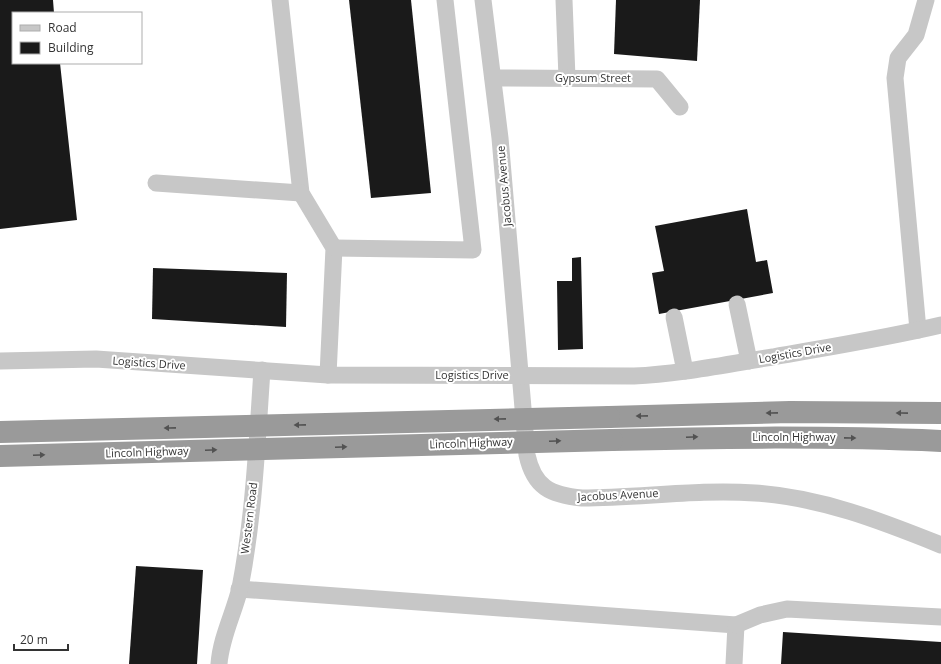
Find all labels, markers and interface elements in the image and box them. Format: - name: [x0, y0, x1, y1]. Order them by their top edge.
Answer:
- legend: [12, 12, 142, 64]
- text: Road: [48, 19, 77, 36]
- text: Building: [48, 39, 94, 56]
- street label: Gypsum Street: [555, 70, 631, 85]
- street label: Jacobus Avenue: [493, 145, 515, 228]
- street label: Logistics Drive: [757, 339, 832, 366]
- street label: Logistics Drive: [112, 352, 186, 373]
- street label: Logistics Drive: [435, 367, 509, 382]
- one-way arrow: [766, 409, 778, 416]
- one-way arrow: [895, 410, 908, 416]
- one-way arrow: [635, 413, 648, 419]
- one-way arrow: [494, 416, 506, 423]
- one-way arrow: [294, 421, 306, 428]
- one-way arrow: [163, 425, 176, 431]
- street label: Lincoln Highway: [752, 429, 836, 444]
- street label: Lincoln Highway: [429, 434, 513, 451]
- one-way arrow: [686, 434, 698, 441]
- one-way arrow: [844, 435, 857, 441]
- one-way arrow: [549, 438, 562, 444]
- street label: Lincoln Highway: [105, 443, 189, 460]
- one-way arrow: [335, 444, 348, 450]
- one-way arrow: [205, 447, 218, 453]
- one-way arrow: [33, 451, 45, 458]
- street label: Western Road: [237, 481, 260, 555]
- street label: Jacobus Avenue: [576, 485, 659, 504]
- scale bar: [14, 626, 68, 652]
- text: 20 m: [20, 631, 48, 648]

